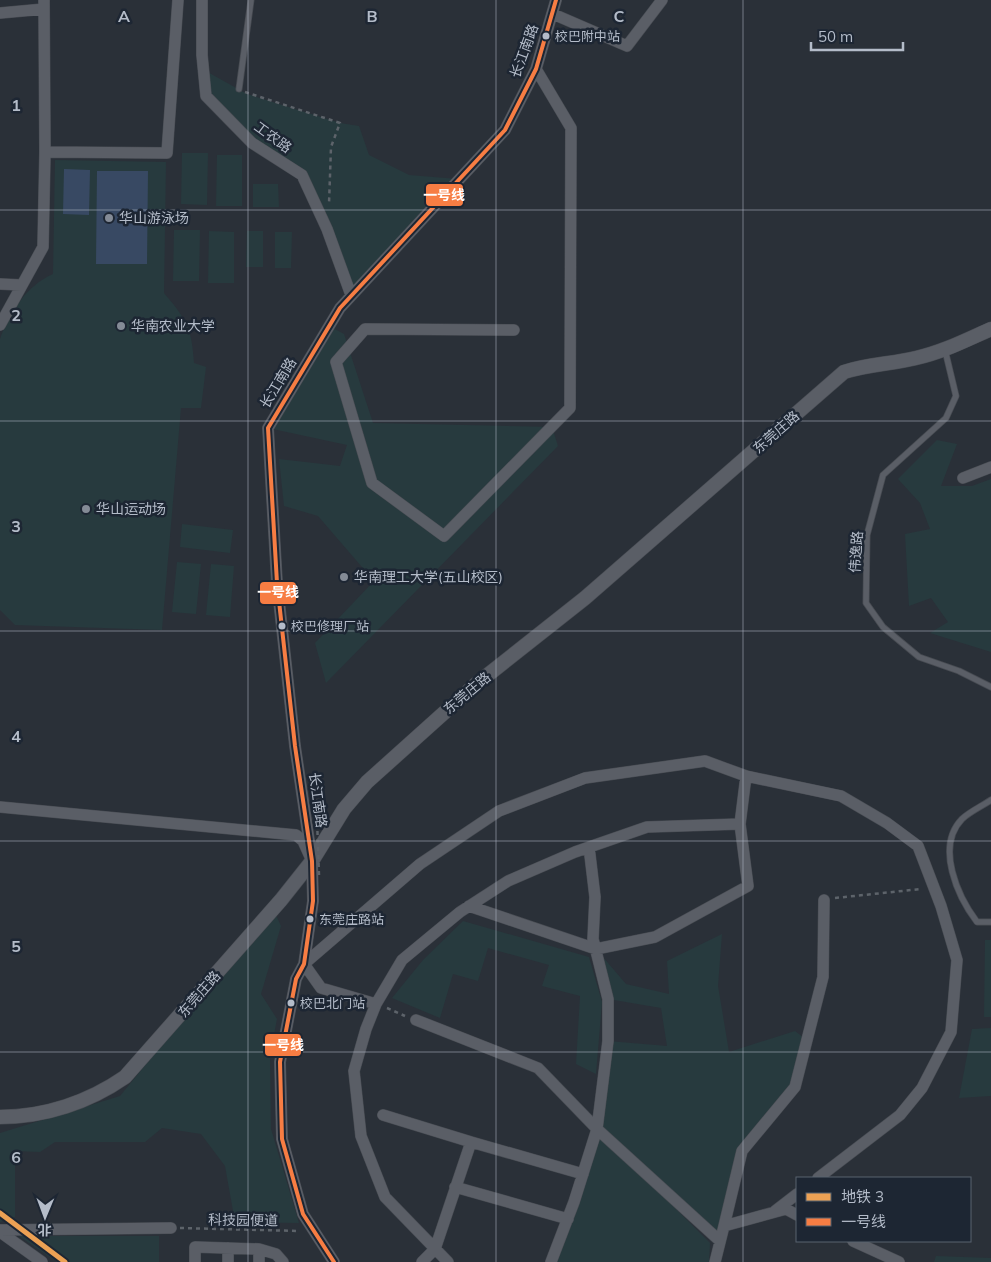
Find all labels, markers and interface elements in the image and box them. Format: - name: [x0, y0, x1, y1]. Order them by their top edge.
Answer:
- text: A: [118, 6, 130, 26]
- text: B: [366, 6, 378, 26]
- text: C: [614, 6, 625, 26]
- scale bar: [811, 20, 904, 52]
- street label: 长江南路: [506, 22, 542, 80]
- text: 50 m: [818, 27, 853, 46]
- place label: 校巴附中站: [555, 28, 620, 44]
- marker: 校巴附中站: [541, 31, 551, 41]
- text: 1: [11, 95, 21, 115]
- street label: 工农路: [251, 117, 295, 157]
- line badge: 一号线: [425, 183, 464, 207]
- text: 一号线: [423, 186, 465, 204]
- place label: 华山游泳场: [119, 209, 189, 227]
- marker: 华山游泳场: [103, 212, 115, 224]
- text: 2: [11, 305, 21, 325]
- place label: 华南农业大学: [131, 317, 215, 335]
- marker: 华南农业大学: [115, 320, 127, 332]
- street label: 长江南路: [256, 354, 300, 412]
- street label: 东莞庄路: [749, 407, 803, 457]
- place label: 华山运动场: [96, 500, 166, 518]
- marker: 华山运动场: [80, 503, 92, 515]
- text: 3: [11, 516, 21, 536]
- street label: 伟逸路: [846, 530, 866, 574]
- place label: 华南理工大学(五山校区): [354, 568, 503, 586]
- marker: 华南理工大学(五山校区): [338, 571, 350, 583]
- line badge: 一号线: [259, 581, 297, 605]
- text: 一号线: [257, 583, 299, 601]
- place label: 校巴修理厂站: [291, 618, 369, 634]
- marker: 校巴修理厂站: [277, 621, 287, 631]
- street label: 东莞庄路: [440, 668, 494, 718]
- text: 4: [11, 726, 21, 746]
- street label: 长江南路: [305, 771, 331, 829]
- place label: 东莞庄路站: [319, 911, 384, 927]
- marker: 东莞庄路站: [305, 914, 315, 924]
- text: 5: [11, 936, 21, 956]
- street label: 东莞庄路: [174, 967, 224, 1021]
- place label: 校巴北门站: [300, 995, 365, 1011]
- marker: 校巴北门站: [286, 998, 296, 1008]
- line badge: 一号线: [264, 1033, 302, 1057]
- text: 一号线: [262, 1036, 304, 1054]
- text: 6: [11, 1147, 21, 1167]
- legend: [796, 1177, 971, 1242]
- text: 地铁 3: [841, 1187, 884, 1206]
- north arrow: [20, 1192, 70, 1242]
- street label: 科技园便道: [208, 1210, 278, 1230]
- text: 一号线: [841, 1212, 886, 1231]
- text: 北: [38, 1221, 52, 1239]

